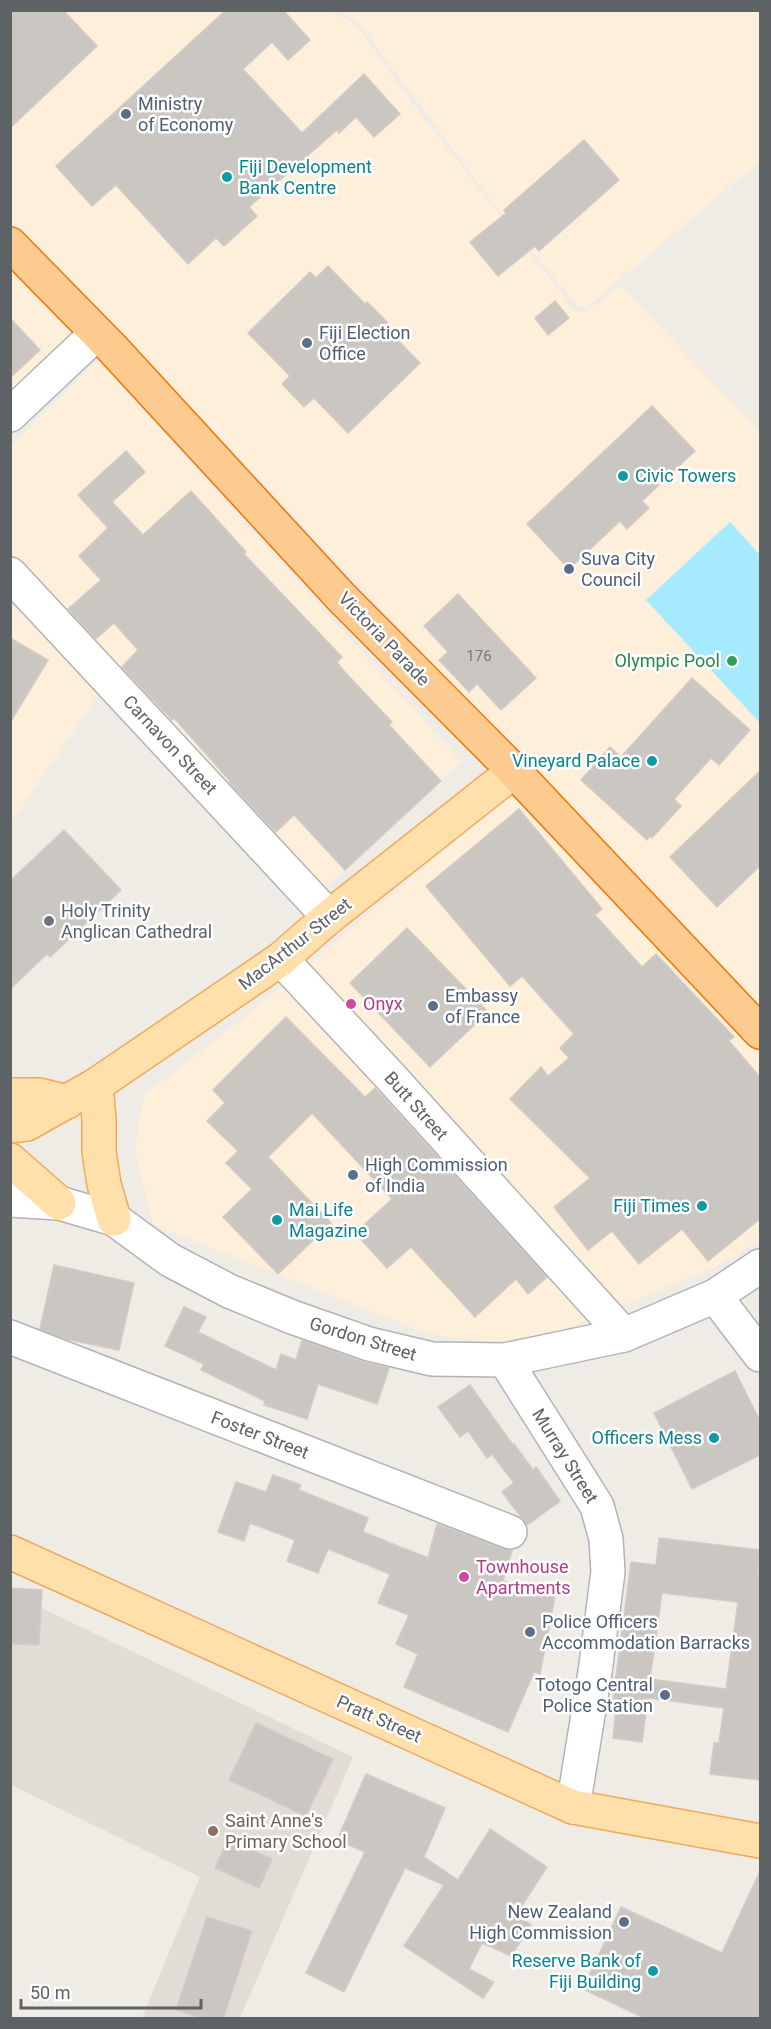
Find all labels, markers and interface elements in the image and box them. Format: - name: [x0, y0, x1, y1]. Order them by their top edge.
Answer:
- place label: Ministry of Economy: [138, 93, 234, 135]
- marker: Ministry of Economy: [119, 107, 133, 121]
- place label: Fiji Development Bank Centre: [239, 156, 372, 198]
- marker: Fiji Development Bank Centre: [220, 170, 234, 184]
- place label: Fiji Election Office: [319, 322, 411, 364]
- marker: Fiji Election Office: [300, 336, 314, 350]
- place label: Civic Towers: [635, 465, 736, 486]
- marker: Civic Towers: [616, 469, 630, 483]
- place label: Suva City Council: [581, 548, 655, 590]
- marker: Suva City Council: [562, 562, 576, 576]
- street label: Victoria Parade: [334, 587, 434, 690]
- house number: 176: [466, 647, 492, 665]
- place label: Olympic Pool: [614, 650, 720, 671]
- marker: Olympic Pool: [725, 654, 739, 668]
- street label: Carnavon Street: [119, 691, 222, 799]
- place label: Vineyard Palace: [512, 750, 640, 771]
- marker: Vineyard Palace: [645, 754, 659, 768]
- street label: MacArthur Street: [234, 893, 355, 994]
- place label: Holy Trinity Anglican Cathedral: [61, 900, 212, 942]
- marker: Holy Trinity Anglican Cathedral: [42, 914, 56, 928]
- place label: Embassy of France: [445, 985, 520, 1027]
- place label: Onyx: [363, 993, 403, 1014]
- marker: Onyx: [344, 997, 358, 1011]
- marker: Embassy of France: [426, 999, 440, 1013]
- street label: Butt Street: [380, 1067, 453, 1144]
- place label: High Commission of India: [365, 1154, 508, 1196]
- marker: High Commission of India: [346, 1168, 360, 1182]
- place label: Fiji Times: [613, 1195, 690, 1216]
- place label: Mai Life Magazine: [289, 1199, 367, 1241]
- marker: Fiji Times: [695, 1199, 709, 1213]
- marker: Mai Life Magazine: [270, 1213, 284, 1227]
- street label: Gordon Street: [307, 1312, 419, 1365]
- street label: Murray Street: [528, 1405, 603, 1507]
- street label: Foster Street: [208, 1406, 312, 1463]
- place label: Officers Mess: [592, 1427, 702, 1448]
- marker: Officers Mess: [707, 1431, 721, 1445]
- place label: Townhouse Apartments: [476, 1556, 571, 1598]
- marker: Townhouse Apartments: [457, 1570, 471, 1584]
- place label: Police Officers Accommodation Barracks: [542, 1611, 750, 1653]
- marker: Police Officers Accommodation Barracks: [523, 1625, 537, 1639]
- place label: Totogo Central Police Station: [535, 1674, 653, 1716]
- marker: Totogo Central Police Station: [658, 1688, 672, 1702]
- street label: Pratt Street: [334, 1691, 425, 1747]
- place label: Saint Anne's Primary School: [225, 1810, 347, 1852]
- marker: Saint Anne's Primary School: [206, 1824, 220, 1838]
- place label: New Zealand High Commission: [469, 1901, 612, 1943]
- marker: New Zealand High Commission: [617, 1915, 631, 1929]
- place label: Reserve Bank of Fiji Building: [512, 1950, 642, 1992]
- marker: Reserve Bank of Fiji Building: [646, 1964, 660, 1978]
- scale bar: [21, 1972, 201, 2010]
- text: 50 m: [30, 1982, 70, 2003]

